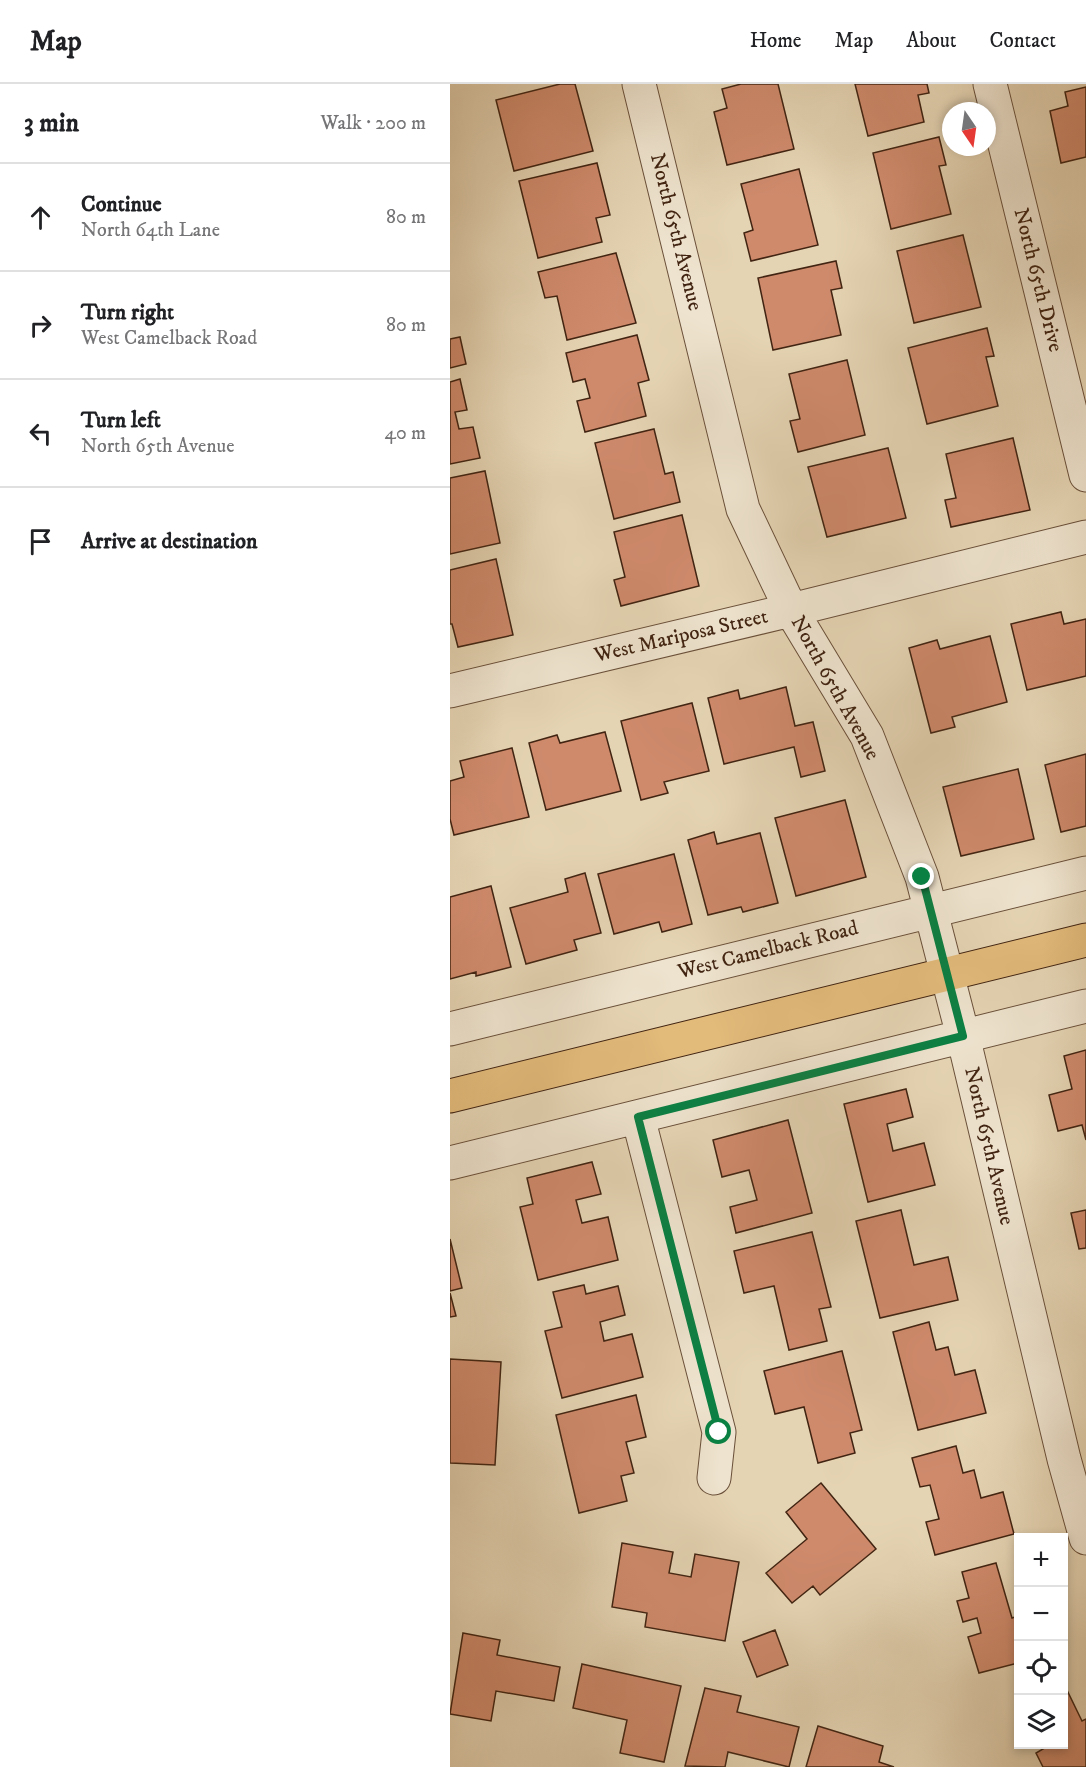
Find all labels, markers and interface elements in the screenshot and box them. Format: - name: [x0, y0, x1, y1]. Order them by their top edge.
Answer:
- text: Map: [30, 24, 82, 59]
- text: Home: [750, 28, 802, 54]
- text: Map: [835, 28, 873, 54]
- text: About: [906, 28, 957, 54]
- text: Contact: [990, 28, 1056, 54]
- north arrow: [942, 102, 996, 156]
- text: 3 min: [24, 107, 79, 140]
- text: Walk · 200 m: [320, 111, 426, 136]
- street label: North 65th Avenue: [644, 151, 708, 314]
- text: Continue: [81, 191, 162, 218]
- icon: ahead: [24, 201, 57, 234]
- text: 80 m: [386, 205, 426, 230]
- street label: North 65th Drive: [1008, 205, 1069, 355]
- text: North 64th Lane: [81, 218, 220, 243]
- text: Turn right: [81, 299, 174, 326]
- icon: right: [24, 309, 57, 342]
- text: 80 m: [386, 313, 426, 338]
- text: West Camelback Road: [81, 326, 257, 351]
- text: Turn left: [81, 407, 161, 434]
- icon: left: [24, 417, 57, 450]
- text: 40 m: [384, 421, 426, 446]
- text: North 65th Avenue: [81, 434, 235, 459]
- icon: arrive: [24, 525, 57, 558]
- text: Arrive at destination: [81, 528, 258, 555]
- street label: West Mariposa Street: [591, 603, 771, 669]
- street label: North 65th Avenue: [785, 611, 886, 765]
- route end: [908, 863, 934, 889]
- street label: West Camelback Road: [674, 915, 861, 985]
- street label: North 65th Avenue: [958, 1065, 1020, 1228]
- route start: [705, 1418, 731, 1444]
- map controls: [1014, 1533, 1068, 1749]
- button: +: [1014, 1533, 1068, 1587]
- button: −: [1014, 1587, 1068, 1641]
- button: locate: [1014, 1641, 1068, 1695]
- button: layers: [1014, 1695, 1068, 1749]

